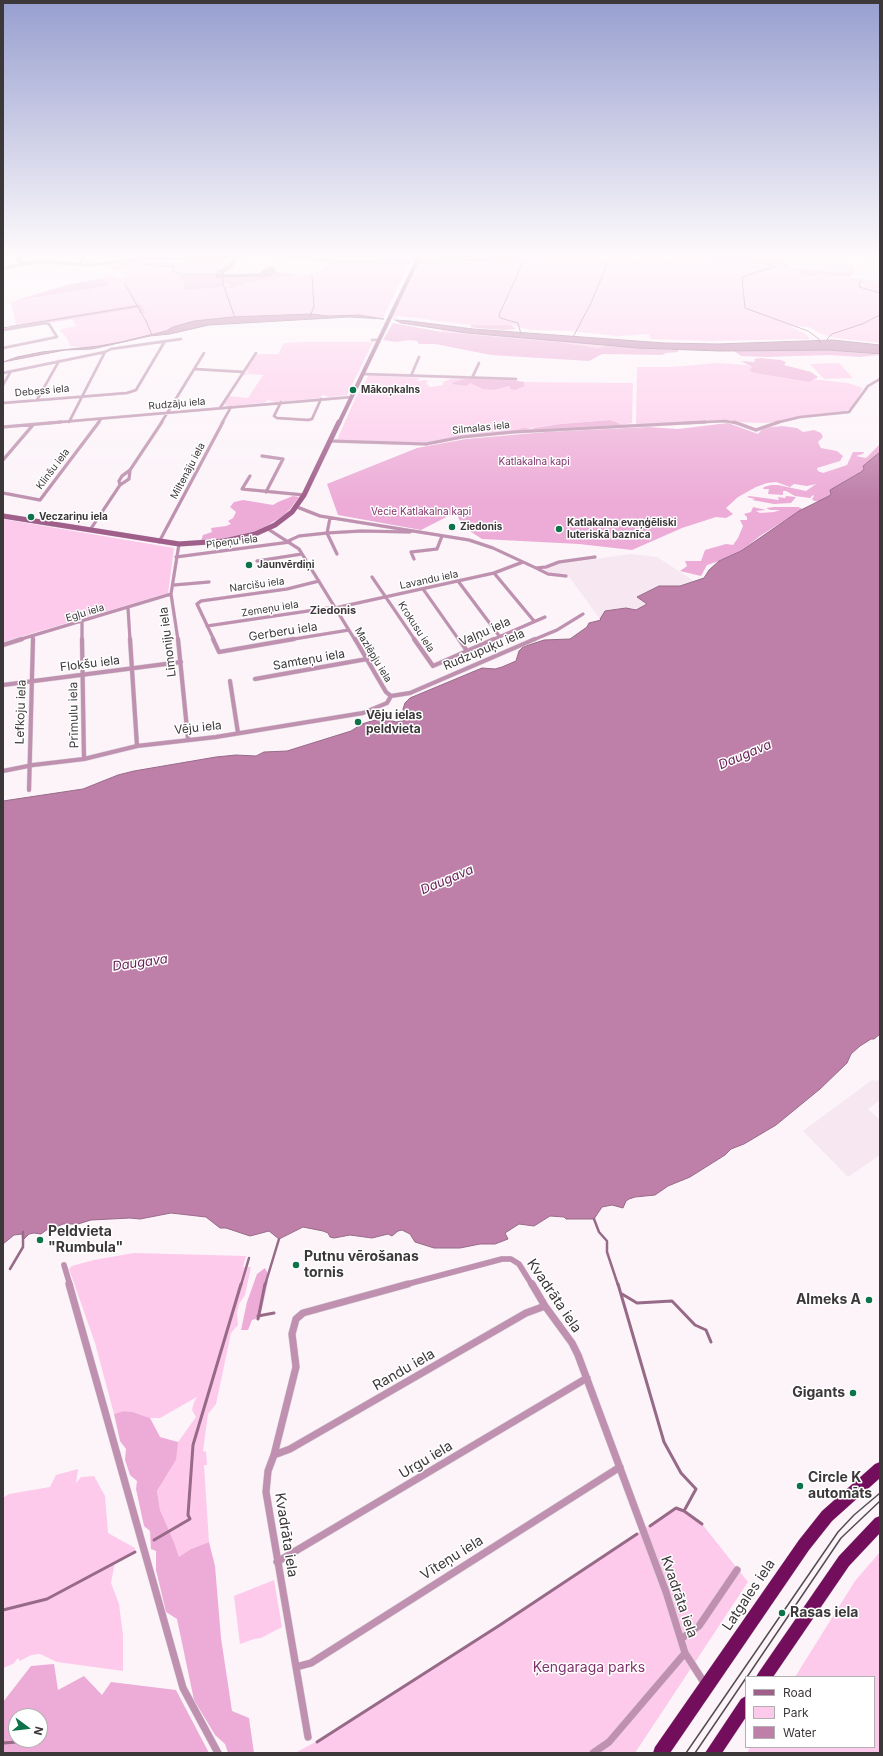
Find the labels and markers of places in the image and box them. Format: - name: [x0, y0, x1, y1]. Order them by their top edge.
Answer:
- place label: Mākoņkalns: [361, 384, 420, 396]
- marker: Mākoņkalns: [348, 385, 358, 395]
- place label: Veczariņu iela: [39, 511, 108, 523]
- marker: Veczariņu iela: [26, 512, 36, 522]
- place label: Katlakalna evaņģēliski luteriskā baznīca: [567, 517, 676, 540]
- place label: Ziedonis: [460, 521, 502, 533]
- marker: Ziedonis: [447, 522, 457, 532]
- marker: Katlakalna evaņģēliski luteriskā baznīca: [554, 524, 564, 534]
- place label: Jaunvērdiņi: [257, 559, 314, 571]
- marker: Jaunvērdiņi: [244, 560, 254, 570]
- place label: Vēju ielas peldvieta: [366, 708, 422, 736]
- marker: Vēju ielas peldvieta: [353, 717, 363, 727]
- place label: Peldvieta "Rumbula": [48, 1224, 123, 1256]
- marker: Peldvieta "Rumbula": [35, 1235, 45, 1245]
- place label: Putnu vērošanas tornis: [304, 1249, 419, 1282]
- marker: Putnu vērošanas tornis: [291, 1260, 301, 1270]
- place label: Almeks A: [796, 1292, 861, 1308]
- marker: Almeks A: [864, 1295, 874, 1305]
- place label: Gigants: [792, 1385, 845, 1401]
- marker: Gigants: [848, 1388, 858, 1398]
- place label: Circle K automāts: [808, 1470, 872, 1502]
- marker: Circle K automāts: [795, 1481, 805, 1491]
- place label: Rasas iela: [790, 1605, 858, 1621]
- marker: Rasas iela: [777, 1608, 787, 1618]

